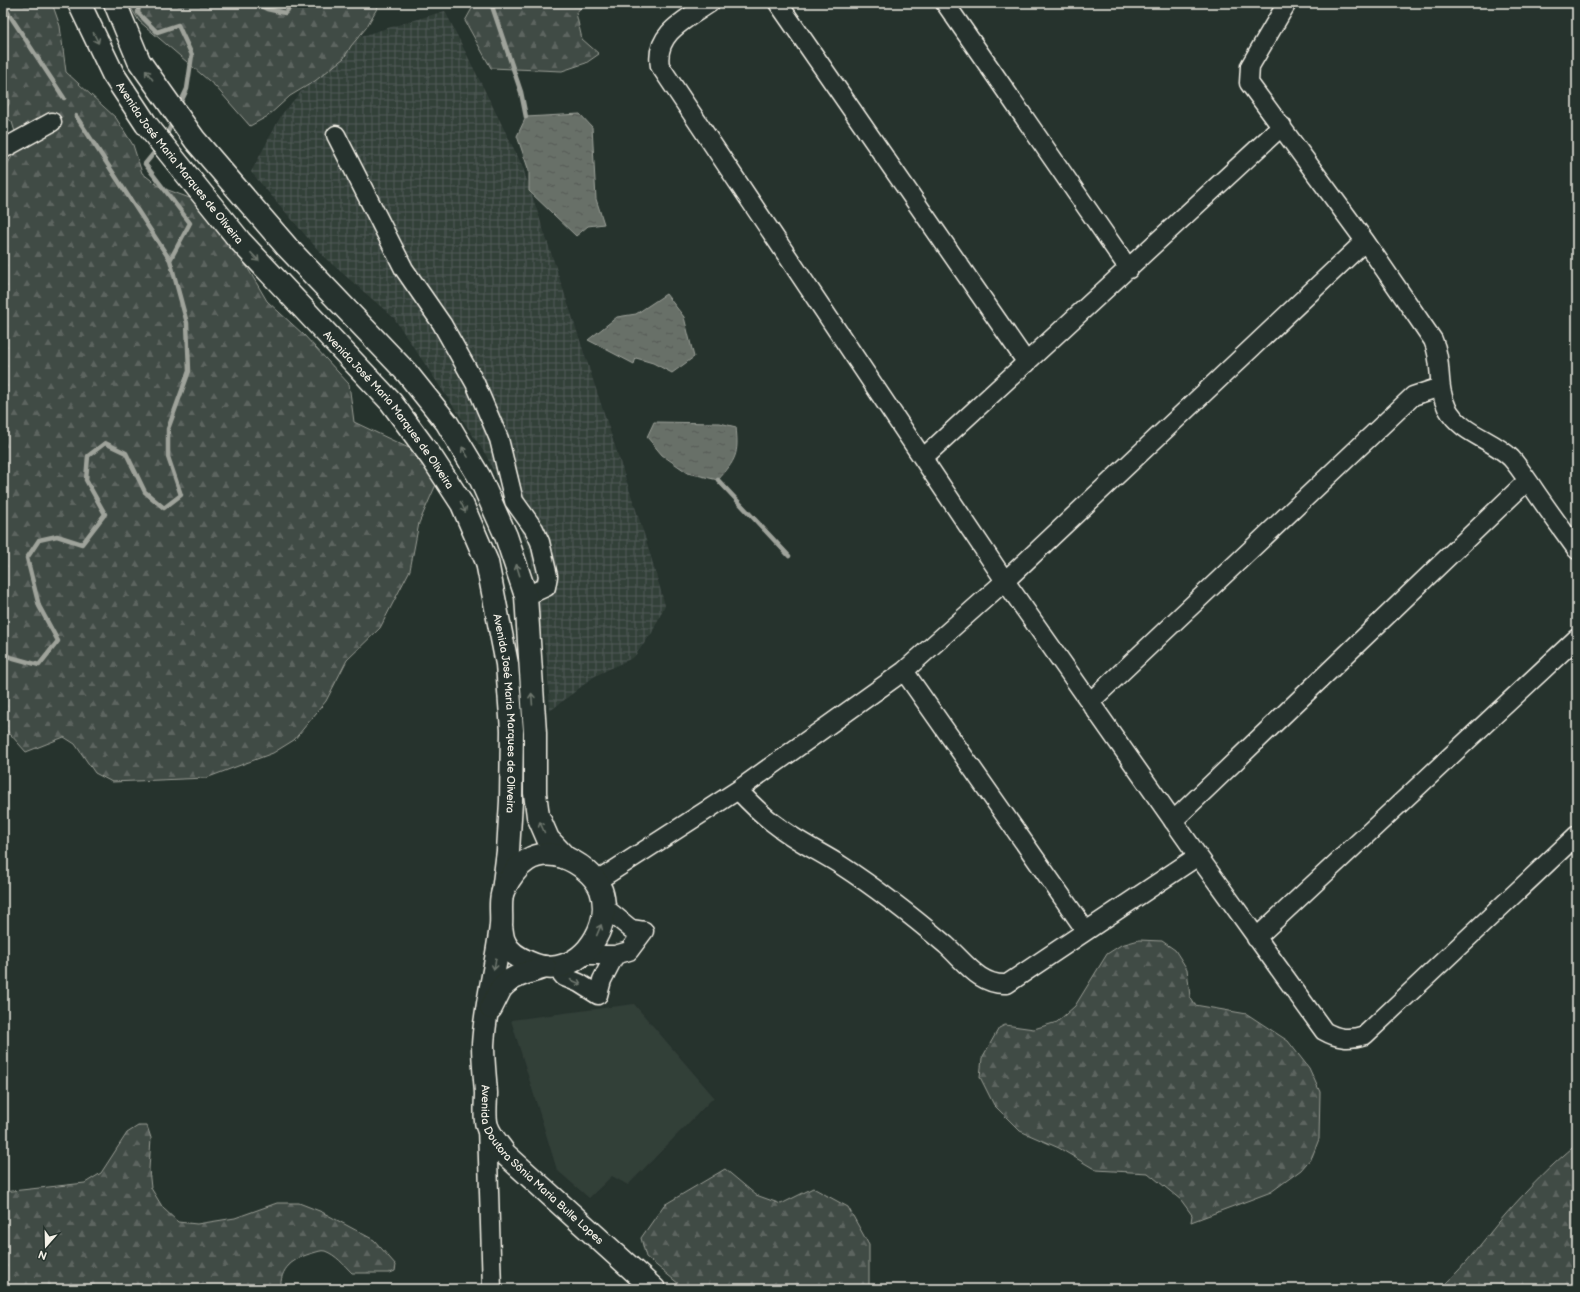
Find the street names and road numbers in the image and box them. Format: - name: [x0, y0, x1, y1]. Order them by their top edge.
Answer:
- street label: Avenida José Maria Marques de Oliveira: [114, 80, 246, 246]
- street label: Avenida José Maria Marques de Oliveira: [321, 328, 457, 491]
- street label: Avenida José Maria Marques de Oliveira: [491, 613, 519, 814]
- street label: Avenida Doutora Sônia Maria Bulle Lopes: [479, 1084, 607, 1247]

